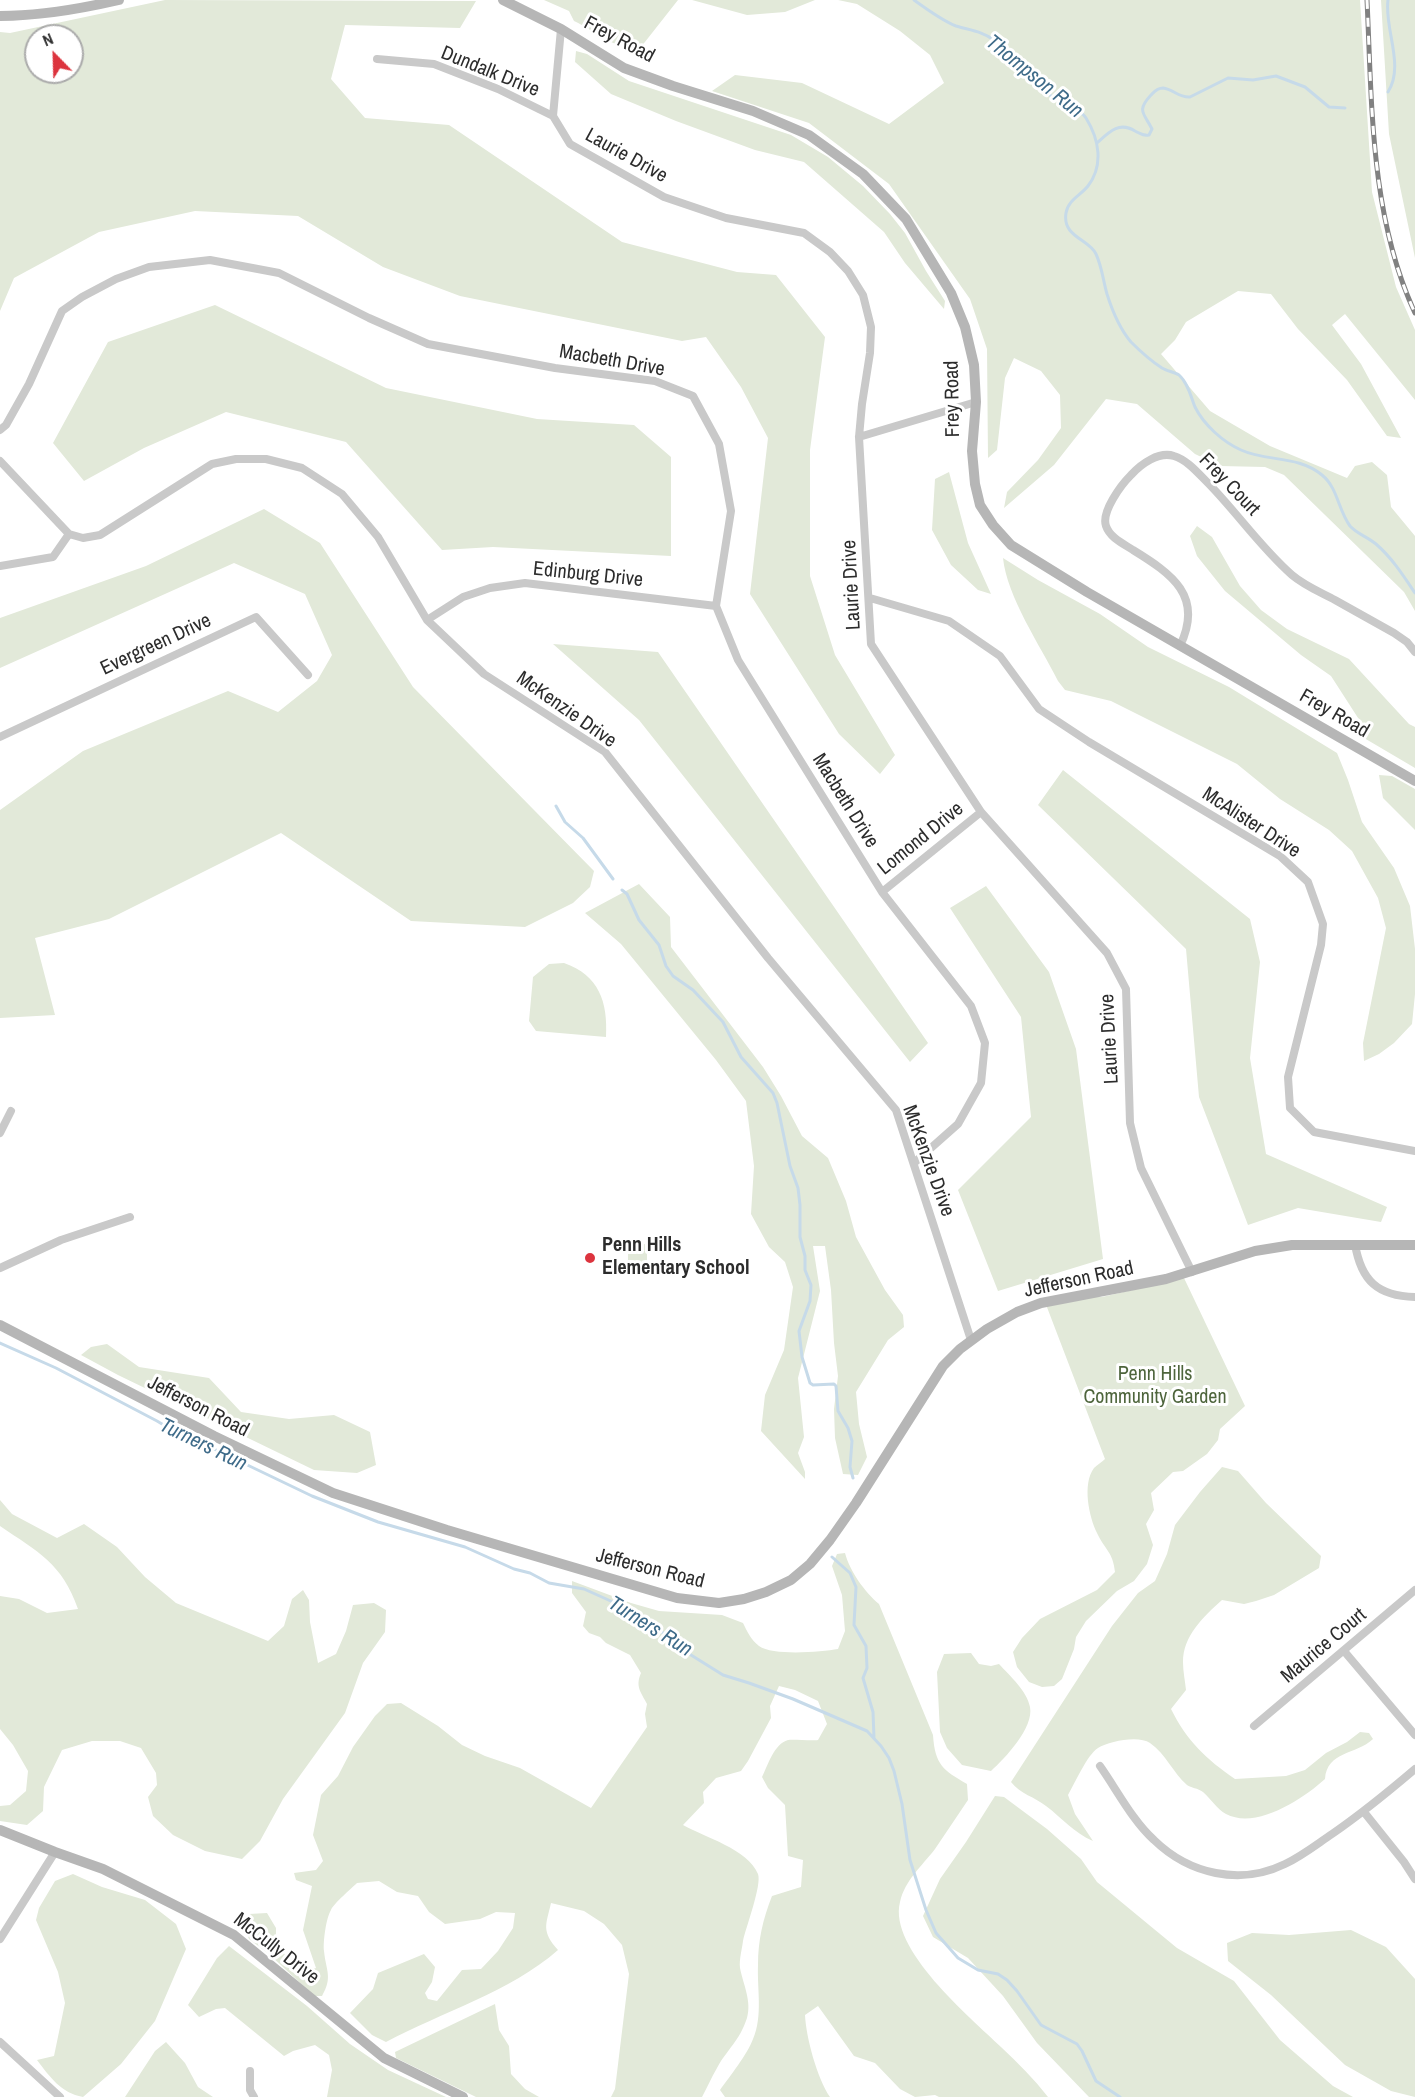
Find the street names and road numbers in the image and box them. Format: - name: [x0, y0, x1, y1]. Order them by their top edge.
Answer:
- street label: Frey Road: [580, 11, 658, 69]
- street label: Dundalk Drive: [437, 41, 543, 103]
- street label: Laurie Drive: [581, 124, 671, 188]
- street label: Macbeth Drive: [557, 340, 667, 382]
- street label: Frey Road: [940, 361, 966, 437]
- street label: Frey Court: [1193, 449, 1265, 521]
- street label: Laurie Drive: [838, 539, 866, 631]
- street label: Edinburg Drive: [532, 557, 644, 593]
- street label: Evergreen Drive: [97, 609, 215, 681]
- street label: McKenzie Drive: [511, 667, 621, 753]
- street label: Frey Road: [1295, 684, 1373, 744]
- street label: Macbeth Drive: [807, 749, 883, 853]
- street label: McAlister Drive: [1197, 782, 1305, 864]
- street label: Lomond Drive: [873, 797, 969, 881]
- street label: Laurie Drive: [1096, 993, 1124, 1085]
- street label: McKenzie Drive: [897, 1102, 959, 1220]
- street label: Jefferson Road: [1022, 1257, 1136, 1303]
- street label: Jefferson Road: [143, 1371, 253, 1443]
- street label: Jefferson Road: [593, 1544, 707, 1594]
- street label: Maurice Court: [1276, 1603, 1372, 1689]
- street label: McCully Drive: [228, 1908, 324, 1990]

